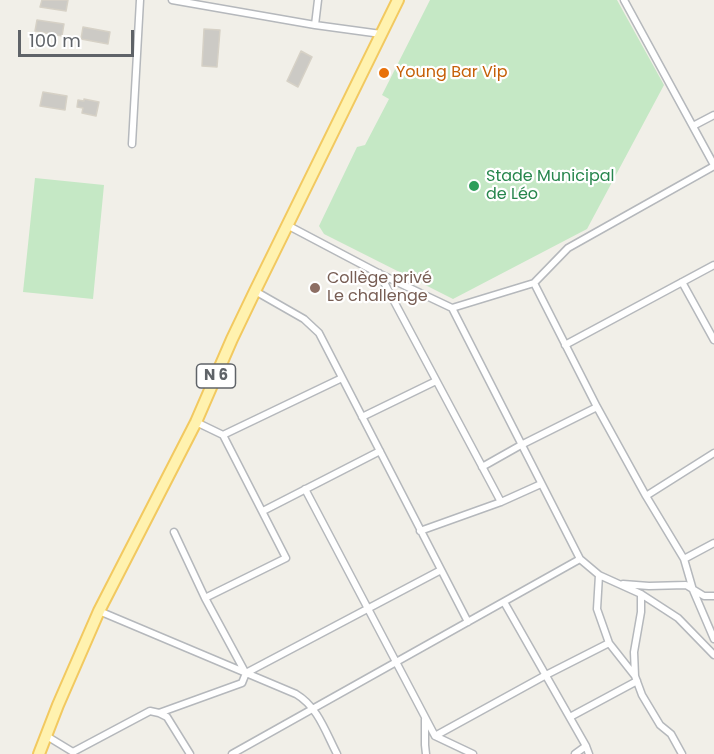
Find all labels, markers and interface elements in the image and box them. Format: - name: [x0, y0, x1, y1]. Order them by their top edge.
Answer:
- scale bar: [21, 18, 136, 56]
- text: 100 m: [29, 28, 81, 53]
- place label: Young Bar Vip: [396, 63, 508, 83]
- marker: Young Bar Vip: [377, 66, 391, 80]
- place label: Stade Municipal de Léo: [486, 167, 614, 205]
- marker: Stade Municipal de Léo: [467, 179, 481, 193]
- place label: Collège privé Le challenge: [327, 269, 432, 307]
- marker: Collège privé Le challenge: [308, 281, 322, 295]
- road number: N 6: [196, 364, 236, 388]

